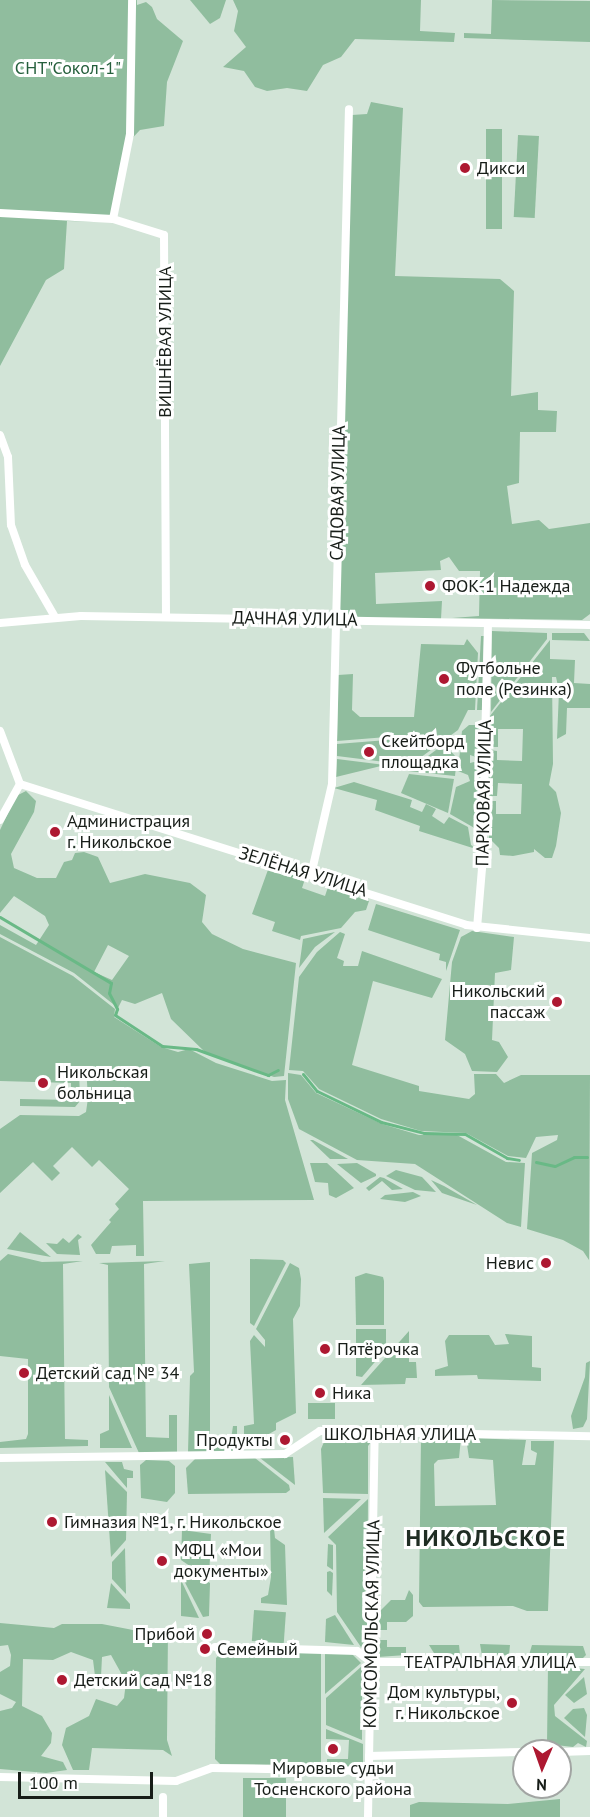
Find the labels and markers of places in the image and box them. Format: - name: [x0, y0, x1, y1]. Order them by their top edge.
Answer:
- place label: Дикси: [477, 157, 525, 179]
- marker: Дикси: [458, 161, 472, 175]
- place label: ФОК-1 Надежда: [442, 575, 570, 597]
- marker: ФОК-1 Надежда: [423, 579, 437, 593]
- place label: Футбольне поле (Резинка): [456, 658, 572, 700]
- marker: Футбольне поле (Резинка): [437, 672, 451, 686]
- place label: Скейтборд площадка: [381, 731, 464, 774]
- marker: Скейтборд площадка: [362, 745, 376, 759]
- place label: Администрация г. Никольское: [67, 811, 190, 854]
- marker: Администрация г. Никольское: [48, 825, 62, 839]
- place label: Никольский пассаж: [452, 981, 545, 1024]
- marker: Никольский пассаж: [550, 995, 564, 1009]
- place label: Никольская больница: [57, 1062, 148, 1104]
- marker: Никольская больница: [34, 1074, 52, 1092]
- place label: Невис: [486, 1252, 534, 1274]
- marker: Невис: [539, 1256, 553, 1270]
- place label: Пятёрочка: [337, 1338, 419, 1360]
- marker: Пятёрочка: [318, 1342, 332, 1356]
- place label: Детский сад № 34: [36, 1362, 179, 1384]
- marker: Детский сад № 34: [17, 1366, 31, 1380]
- place label: Ника: [332, 1382, 371, 1404]
- marker: Ника: [313, 1386, 327, 1400]
- place label: Продукты: [196, 1429, 273, 1451]
- marker: Продукты: [278, 1433, 292, 1447]
- place label: Гимназия №1, г. Никольское: [64, 1511, 285, 1533]
- marker: Гимназия №1, г. Никольское: [45, 1515, 59, 1529]
- place label: МФЦ «Мои документы»: [174, 1540, 268, 1582]
- marker: МФЦ «Мои документы»: [155, 1554, 169, 1568]
- place label: Прибой: [134, 1623, 195, 1645]
- marker: Прибой: [200, 1627, 214, 1641]
- place label: Семейный: [217, 1638, 298, 1660]
- marker: Семейный: [198, 1642, 212, 1656]
- place label: Детский сад №18: [74, 1669, 212, 1691]
- marker: Детский сад №18: [55, 1673, 69, 1687]
- place label: Дом культуры, г. Никольское: [388, 1682, 500, 1724]
- marker: Дом культуры, г. Никольское: [505, 1696, 519, 1710]
- marker: Мировые судьи Тосненского района: [326, 1742, 340, 1756]
- place label: Мировые судьи Тосненского района: [254, 1758, 412, 1800]

